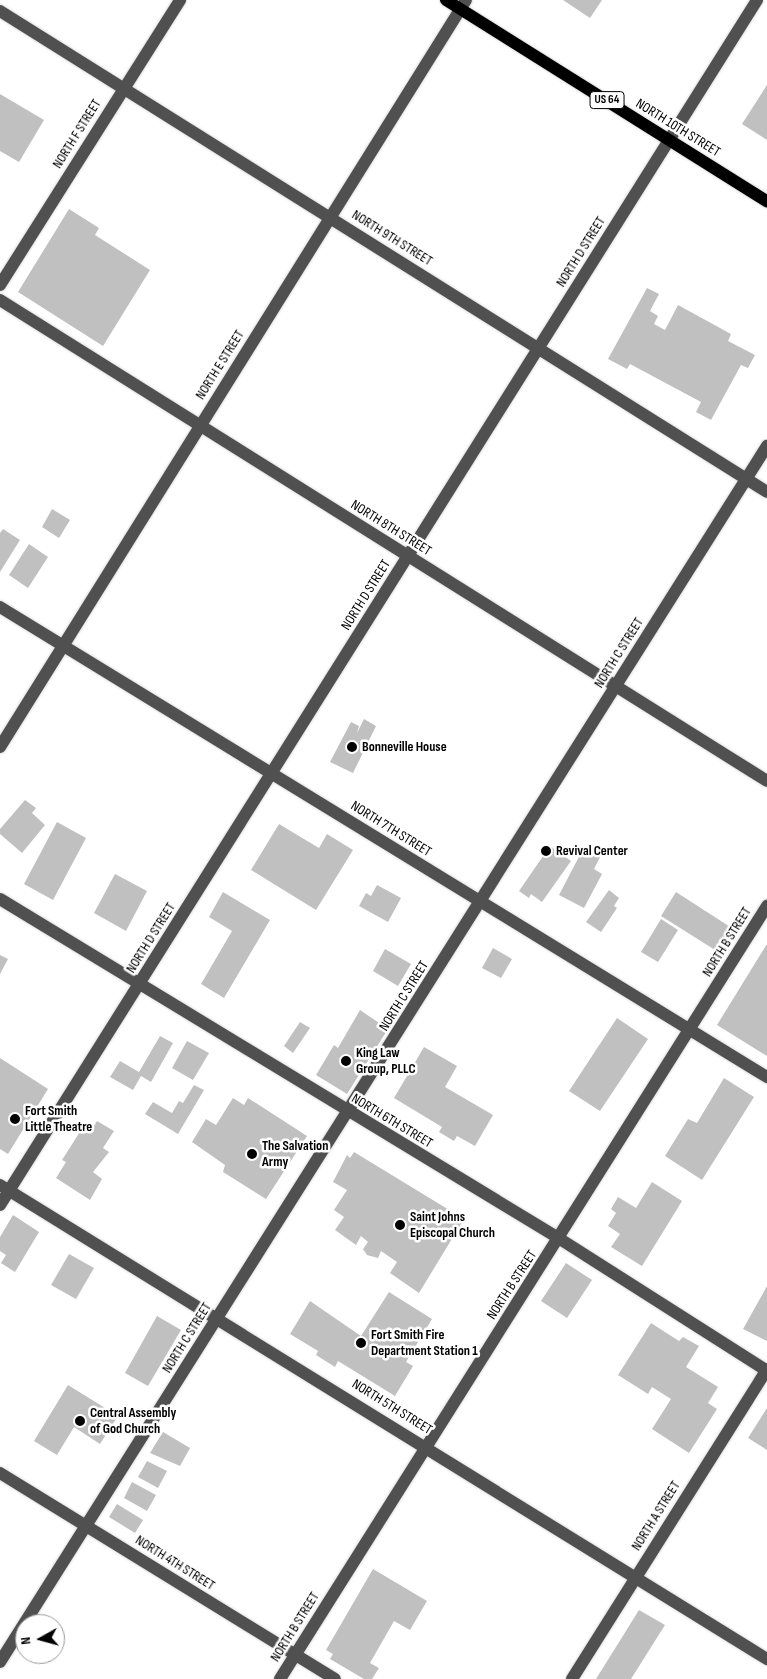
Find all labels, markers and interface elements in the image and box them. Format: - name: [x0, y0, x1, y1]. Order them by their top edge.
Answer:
- road number: US 64: [590, 90, 624, 110]
- street label: NORTH 10TH STREET: [633, 95, 723, 161]
- street label: NORTH F STREET: [49, 96, 105, 172]
- street label: NORTH 9TH STREET: [349, 207, 435, 269]
- street label: NORTH D STREET: [553, 214, 609, 290]
- street label: NORTH E STREET: [192, 327, 248, 403]
- street label: NORTH 8TH STREET: [348, 497, 434, 559]
- street label: NORTH D STREET: [338, 557, 394, 633]
- street label: NORTH C STREET: [591, 615, 647, 691]
- place label: Bonneville House: [362, 739, 447, 755]
- marker: Bonneville House: [346, 741, 358, 753]
- street label: NORTH 7TH STREET: [348, 798, 434, 860]
- place label: Revival Center: [556, 843, 628, 859]
- marker: Revival Center: [540, 845, 552, 857]
- street label: NORTH D STREET: [123, 900, 179, 976]
- street label: NORTH B STREET: [699, 904, 755, 980]
- street label: NORTH C STREET: [376, 958, 432, 1034]
- place label: King Law Group, PLLC: [356, 1045, 416, 1078]
- marker: King Law Group, PLLC: [340, 1055, 352, 1067]
- street label: NORTH 6TH STREET: [348, 1090, 436, 1152]
- place label: Fort Smith Little Theatre: [25, 1103, 92, 1136]
- marker: Fort Smith Little Theatre: [9, 1113, 21, 1125]
- place label: The Salvation Army: [262, 1138, 328, 1170]
- marker: The Salvation Army: [246, 1148, 258, 1160]
- place label: Saint Johns Episcopal Church: [410, 1209, 495, 1242]
- marker: Saint Johns Episcopal Church: [394, 1219, 406, 1231]
- street label: NORTH B STREET: [483, 1247, 541, 1323]
- street label: NORTH C STREET: [159, 1300, 215, 1376]
- place label: Fort Smith Fire Department Station 1: [371, 1327, 478, 1360]
- marker: Fort Smith Fire Department Station 1: [355, 1337, 367, 1349]
- street label: NORTH 5TH STREET: [349, 1376, 435, 1438]
- place label: Central Assembly of God Church: [90, 1405, 176, 1438]
- marker: Central Assembly of God Church: [74, 1415, 86, 1427]
- street label: NORTH A STREET: [628, 1478, 684, 1554]
- street label: NORTH 4TH STREET: [132, 1532, 218, 1594]
- street label: NORTH B STREET: [267, 1589, 323, 1665]
- north arrow: [15, 1614, 65, 1664]
- text: N: [17, 1636, 35, 1646]

